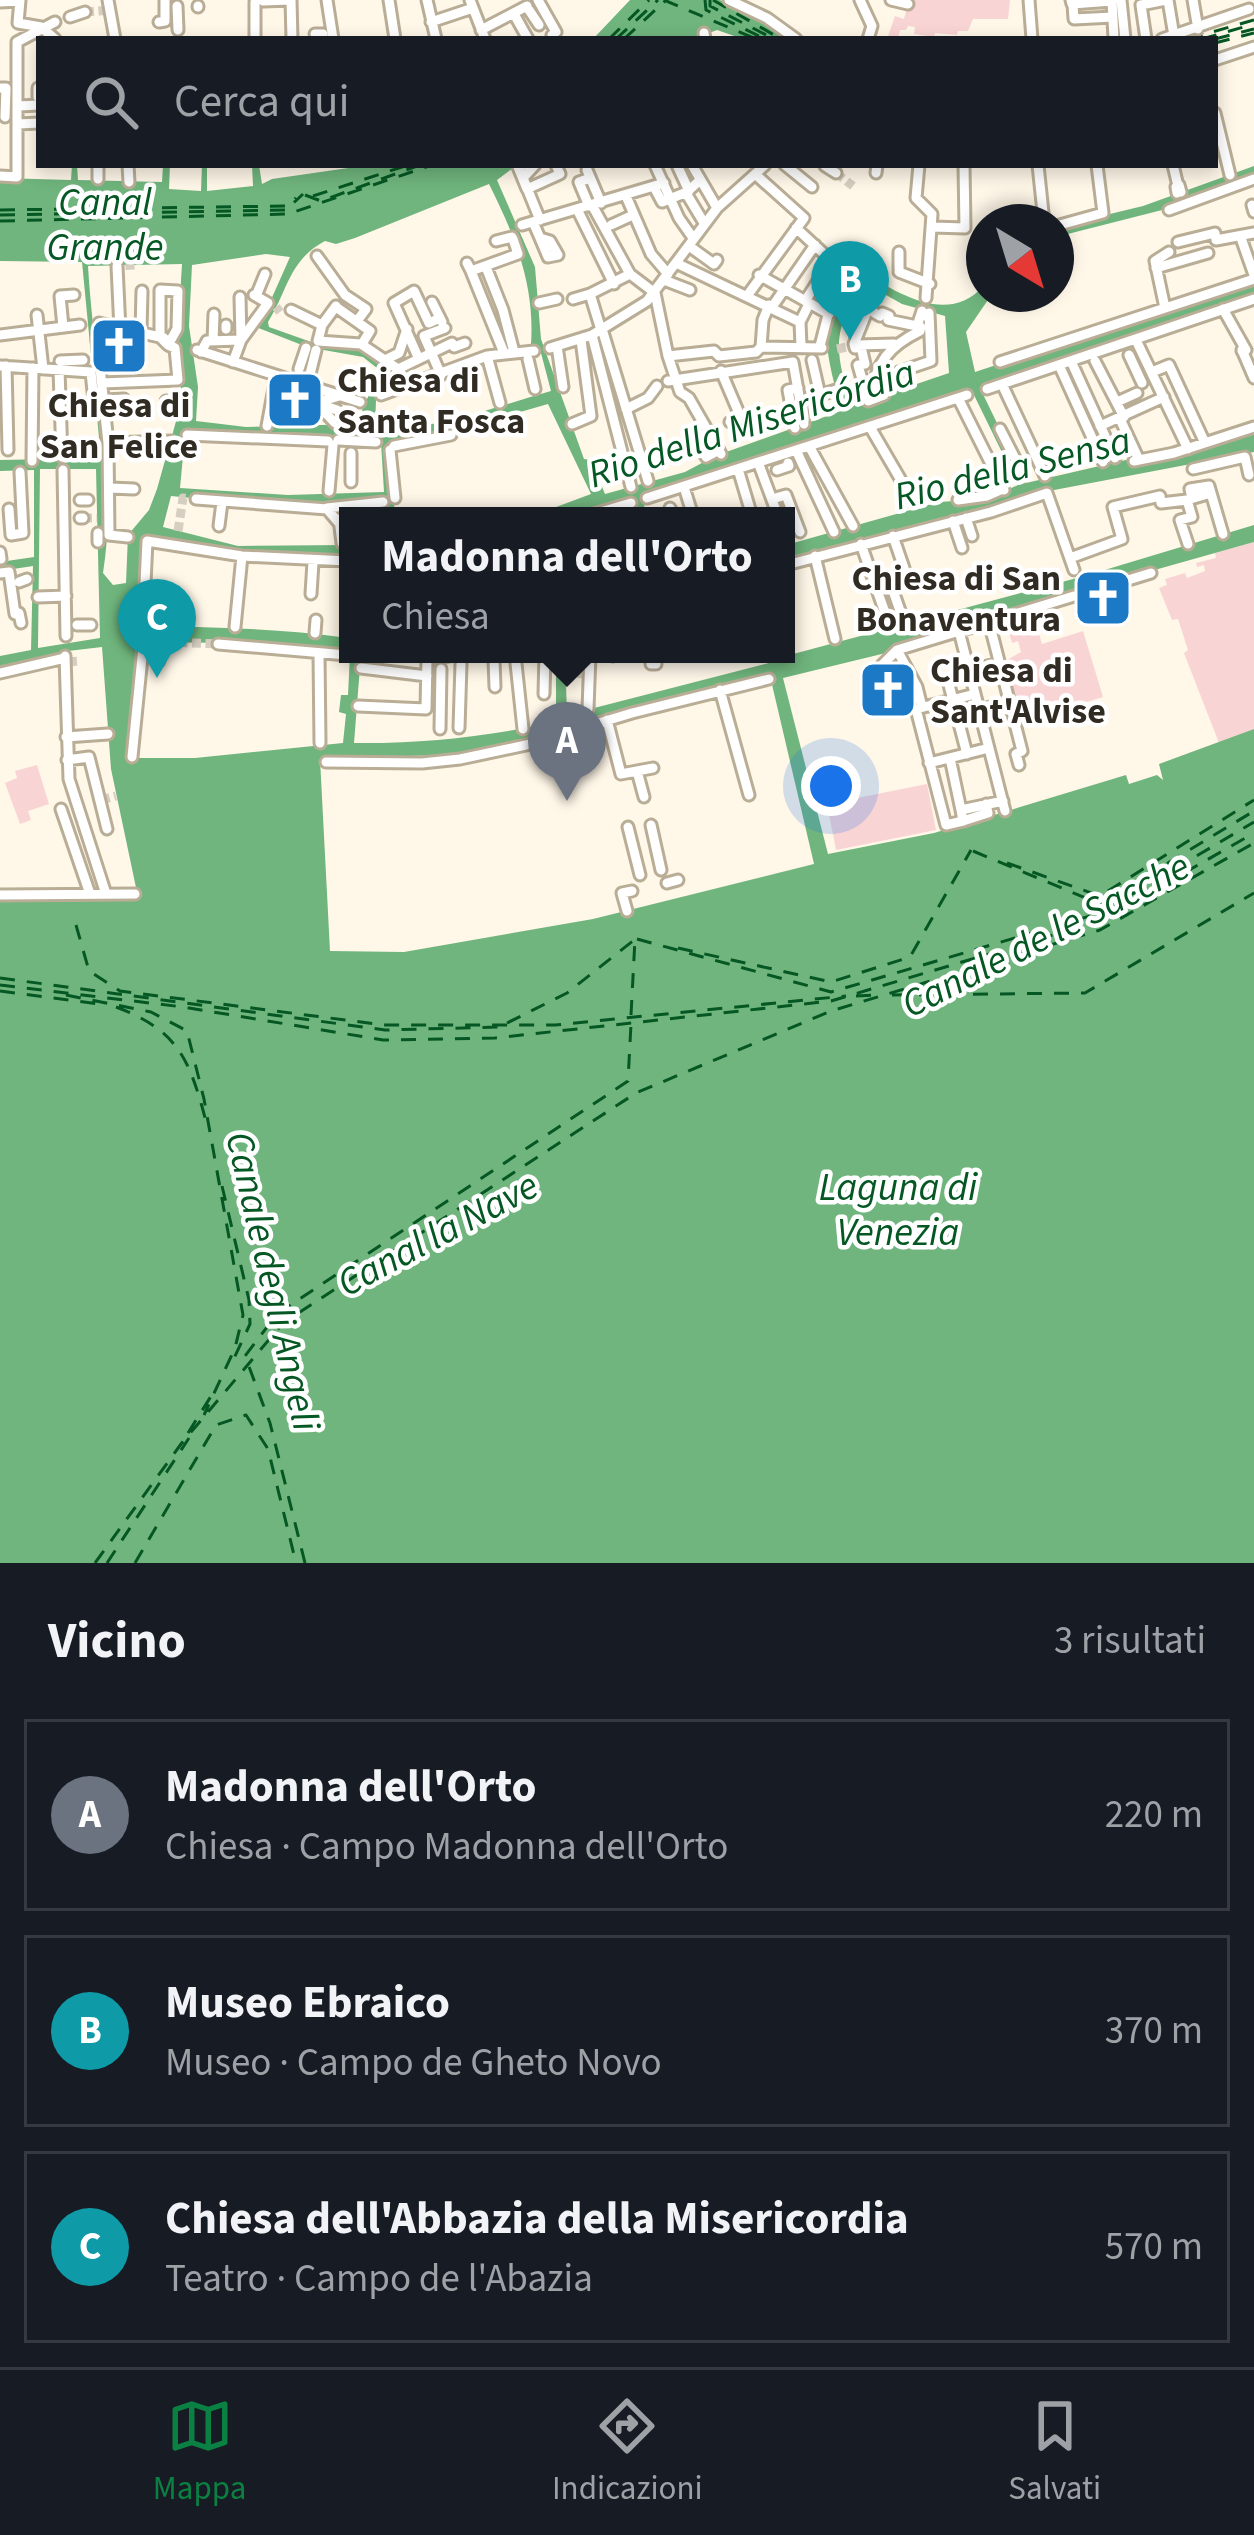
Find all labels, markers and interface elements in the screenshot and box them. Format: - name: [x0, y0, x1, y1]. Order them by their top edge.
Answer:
- search box: [36, 36, 1218, 168]
- icon: search: [78, 69, 144, 135]
- text: Cerca qui: [174, 70, 349, 134]
- water label: Canal Grande: [47, 175, 163, 276]
- north arrow: [966, 204, 1074, 312]
- pin: B: [811, 241, 889, 340]
- church icon: Chiesa di San Felice: [88, 315, 150, 377]
- water label: Rio della Misericórdia: [581, 345, 922, 503]
- place label: Chiesa di Santa Fosca: [337, 355, 525, 447]
- church icon: Chiesa di Santa Fosca: [264, 369, 326, 431]
- place label: Chiesa di San Felice: [40, 380, 198, 472]
- water label: Rio della Sensa: [888, 413, 1137, 525]
- popup: [339, 507, 795, 663]
- text: Madonna dell'Orto: [381, 525, 753, 589]
- place label: Chiesa di San Bonaventura: [851, 553, 1061, 645]
- church icon: Chiesa di San Bonaventura: [1072, 567, 1134, 629]
- pin: C: [118, 579, 196, 678]
- text: Chiesa: [381, 589, 490, 645]
- place label: Chiesa di Sant'Alvise: [930, 645, 1106, 737]
- church icon: Chiesa di Sant'Alvise: [857, 659, 919, 721]
- pin: A: [528, 702, 606, 801]
- your location: [801, 756, 861, 816]
- water label: Canale de le Sacche: [892, 839, 1200, 1033]
- water label: Canale degli Angeli: [210, 1126, 334, 1437]
- water label: Canal la Nave: [327, 1158, 549, 1311]
- water label: Laguna di Venezia: [819, 1160, 978, 1261]
- text: Vicino: [48, 1605, 186, 1677]
- text: 3 risultati: [1054, 1613, 1206, 1669]
- text: Madonna dell'Orto: [165, 1755, 536, 1819]
- text: A: [79, 1787, 101, 1843]
- text: 220 m: [1105, 1787, 1203, 1843]
- text: Chiesa · Campo Madonna dell'Orto: [165, 1819, 728, 1875]
- text: Museo Ebraico: [165, 1971, 450, 2035]
- text: B: [78, 2003, 102, 2059]
- text: 370 m: [1105, 2003, 1203, 2059]
- text: Museo · Campo de Gheto Novo: [165, 2035, 662, 2091]
- text: Chiesa dell'Abbazia della Misericordia: [165, 2187, 909, 2251]
- text: C: [79, 2219, 101, 2275]
- text: 570 m: [1105, 2219, 1203, 2275]
- text: Teatro · Campo de l'Abazia: [165, 2251, 593, 2307]
- tab: Mappa: [153, 2393, 246, 2512]
- tab: Indicazioni: [552, 2393, 703, 2512]
- tab: Salvati: [1008, 2393, 1101, 2512]

